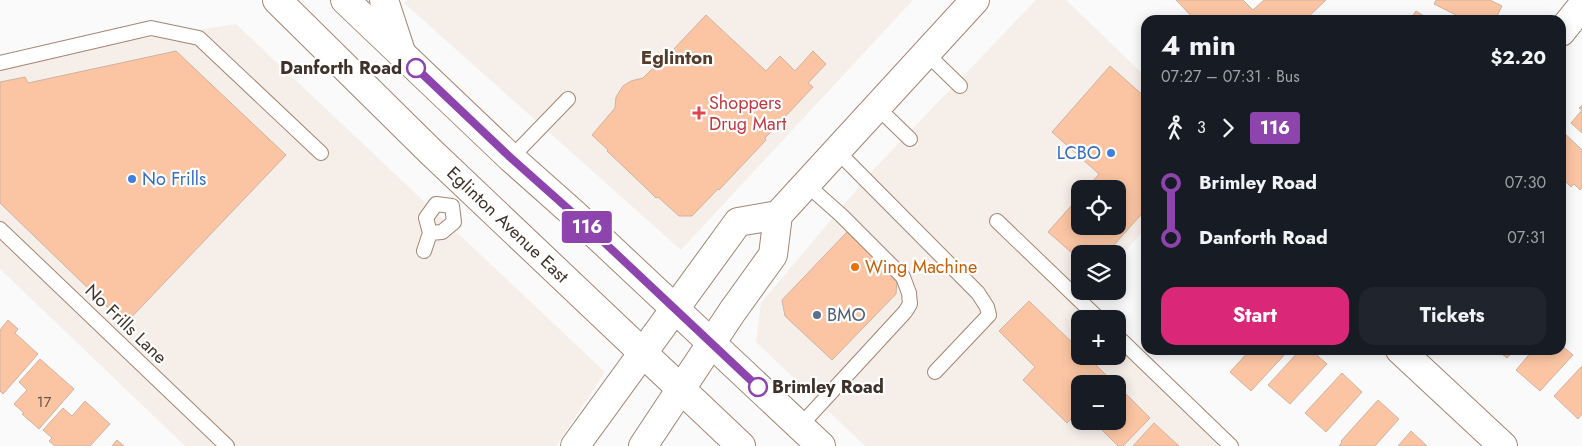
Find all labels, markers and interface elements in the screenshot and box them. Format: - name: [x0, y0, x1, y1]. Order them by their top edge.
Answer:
- text: 4 min: [1161, 25, 1236, 66]
- district label: Eglinton: [641, 44, 713, 71]
- text: $2.20: [1491, 44, 1546, 71]
- place label: Danforth Road: [280, 55, 402, 81]
- marker: Danforth Road: [406, 58, 426, 78]
- text: 07:27 – 07:31 · Bus: [1161, 65, 1300, 88]
- place label: Shoppers Drug Mart: [709, 90, 787, 137]
- marker: Shoppers Drug Mart: [693, 107, 705, 119]
- icon: walk: [1161, 114, 1189, 142]
- icon: forward: [1214, 114, 1242, 142]
- text: 116: [1260, 115, 1290, 141]
- text: 3: [1197, 116, 1206, 139]
- place label: LCBO: [1057, 140, 1101, 166]
- marker: LCBO: [1105, 147, 1117, 159]
- street label: Eglinton Avenue East: [441, 160, 575, 289]
- place label: No Frills: [142, 166, 206, 192]
- text: Brimley Road: [1199, 169, 1317, 196]
- text: 07:30: [1505, 171, 1546, 194]
- marker: No Frills: [126, 173, 138, 185]
- map controls: [1071, 180, 1126, 430]
- button: locate: [1071, 180, 1126, 235]
- line badge: 116: [558, 211, 616, 243]
- text: 116: [572, 214, 602, 240]
- text: Danforth Road: [1199, 224, 1328, 251]
- text: 07:31: [1507, 226, 1546, 249]
- button: layers: [1071, 245, 1126, 300]
- place label: Wing Machine: [865, 254, 977, 280]
- marker: Wing Machine: [849, 261, 861, 273]
- street label: No Frills Lane: [79, 278, 173, 370]
- button: Start: [1161, 287, 1349, 345]
- button: Tickets: [1359, 287, 1546, 345]
- place label: BMO: [827, 302, 866, 328]
- marker: BMO: [811, 309, 823, 321]
- button: +: [1071, 310, 1126, 365]
- place label: Brimley Road: [772, 374, 884, 400]
- button: −: [1071, 375, 1126, 430]
- marker: Brimley Road: [748, 377, 768, 397]
- house number: 17: [37, 391, 51, 413]

